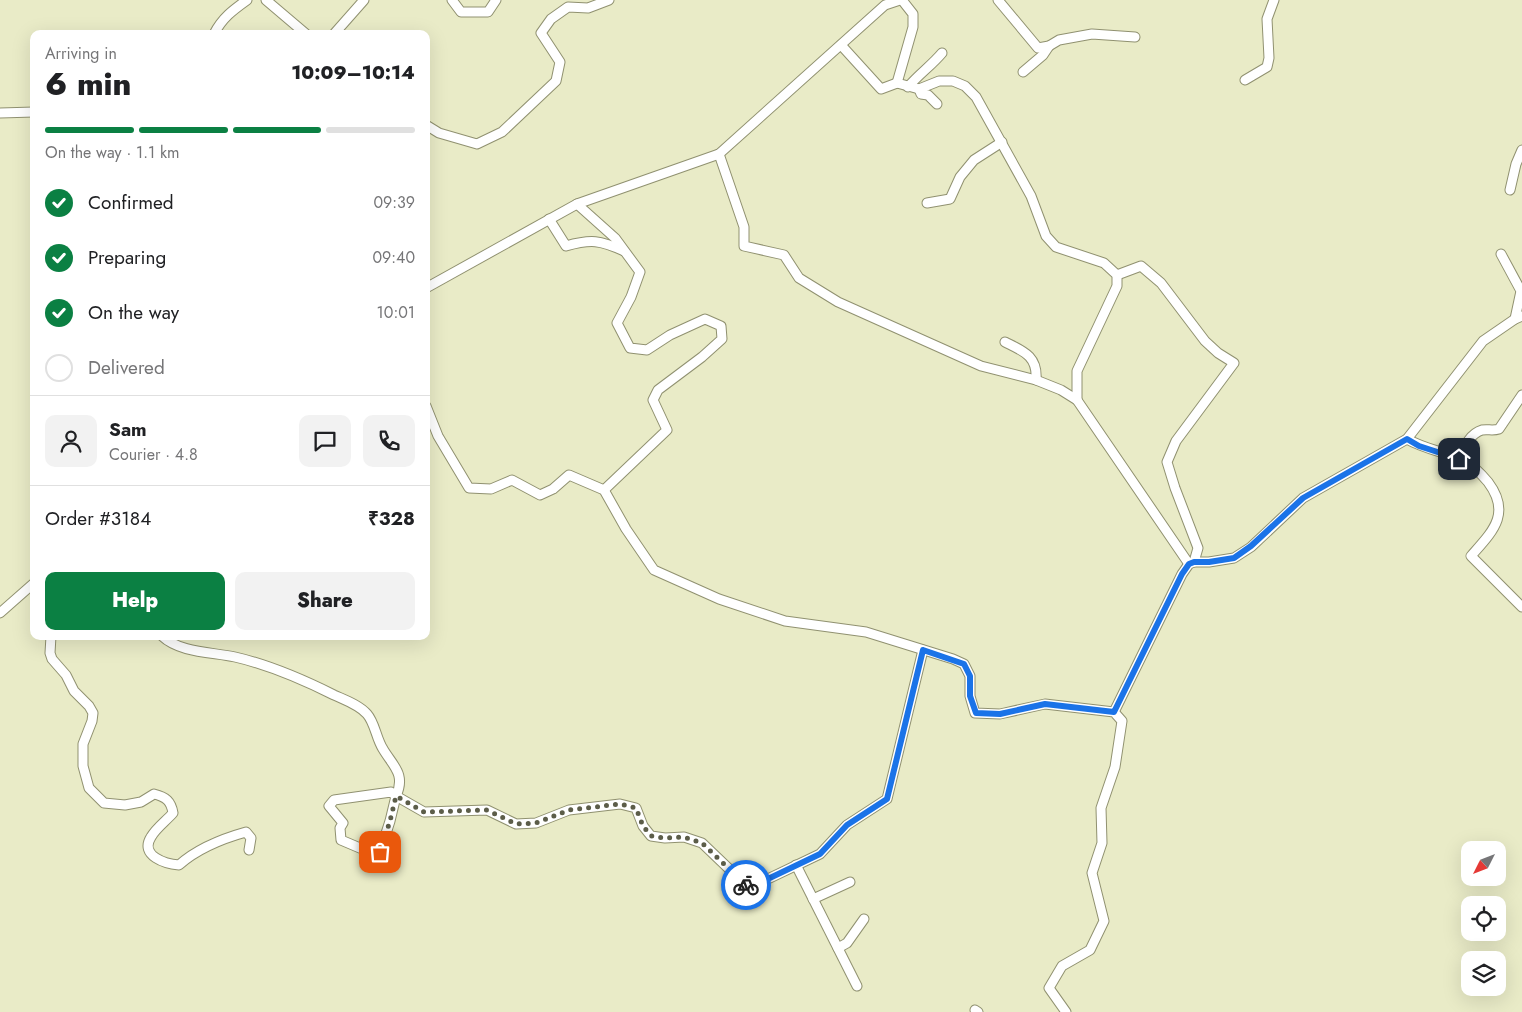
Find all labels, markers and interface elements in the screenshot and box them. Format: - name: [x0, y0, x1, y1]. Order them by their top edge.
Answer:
- text: Arriving in: [45, 42, 117, 65]
- text: 10:09–10:14: [291, 59, 415, 86]
- text: 6 min: [45, 61, 131, 107]
- text: On the way · 1.1 km: [45, 141, 180, 164]
- icon: check: [45, 189, 73, 217]
- text: Confirmed: [88, 189, 174, 216]
- text: 09:39: [373, 191, 415, 214]
- icon: check: [45, 244, 73, 272]
- text: Preparing: [88, 244, 166, 271]
- text: 09:40: [372, 246, 415, 269]
- icon: check: [45, 299, 73, 327]
- text: On the way: [88, 299, 179, 326]
- text: 10:01: [377, 301, 415, 324]
- text: Delivered: [88, 354, 165, 381]
- button: person: [45, 415, 97, 467]
- button: chat: [299, 415, 351, 467]
- button: phone: [363, 415, 415, 467]
- text: Sam: [109, 416, 147, 443]
- pin: [1438, 438, 1480, 480]
- text: Courier · 4.8: [109, 443, 198, 466]
- icon: home: [1445, 445, 1473, 473]
- text: Order #3184: [45, 505, 151, 532]
- text: ₹328: [368, 505, 415, 532]
- button: Help: [45, 572, 225, 630]
- button: Share: [235, 572, 415, 630]
- pin: [359, 831, 401, 873]
- icon: bag: [366, 838, 394, 866]
- north arrow: [1461, 841, 1506, 886]
- map controls: [1461, 841, 1506, 996]
- courier: [721, 860, 771, 910]
- icon: bike: [732, 871, 760, 899]
- button: locate: [1461, 896, 1506, 941]
- button: layers: [1461, 951, 1506, 996]

